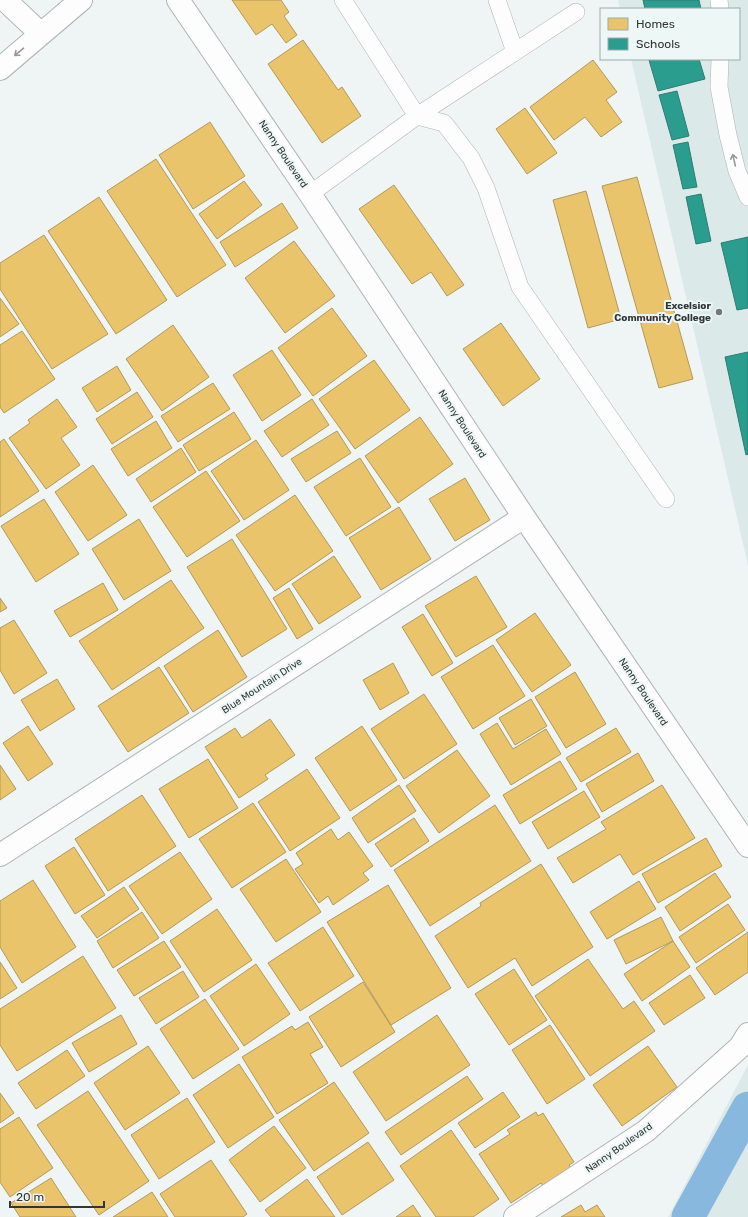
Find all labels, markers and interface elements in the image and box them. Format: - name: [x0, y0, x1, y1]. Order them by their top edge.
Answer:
- legend: [600, 8, 740, 60]
- text: Homes: [636, 17, 675, 31]
- text: Schools: [636, 37, 680, 51]
- one-way arrow: [14, 48, 25, 57]
- street label: Nanny Boulevard: [256, 118, 310, 190]
- one-way arrow: [730, 154, 737, 167]
- place label: Excelsior Community College: [614, 300, 711, 324]
- marker: Excelsior Community College: [714, 307, 724, 317]
- street label: Nanny Boulevard: [435, 388, 489, 460]
- street label: Blue Mountain Drive: [220, 655, 305, 716]
- street label: Nanny Boulevard: [616, 656, 670, 728]
- street label: Nanny Boulevard: [583, 1120, 655, 1176]
- scale bar: [10, 1183, 104, 1209]
- text: 20 m: [16, 1190, 44, 1204]

